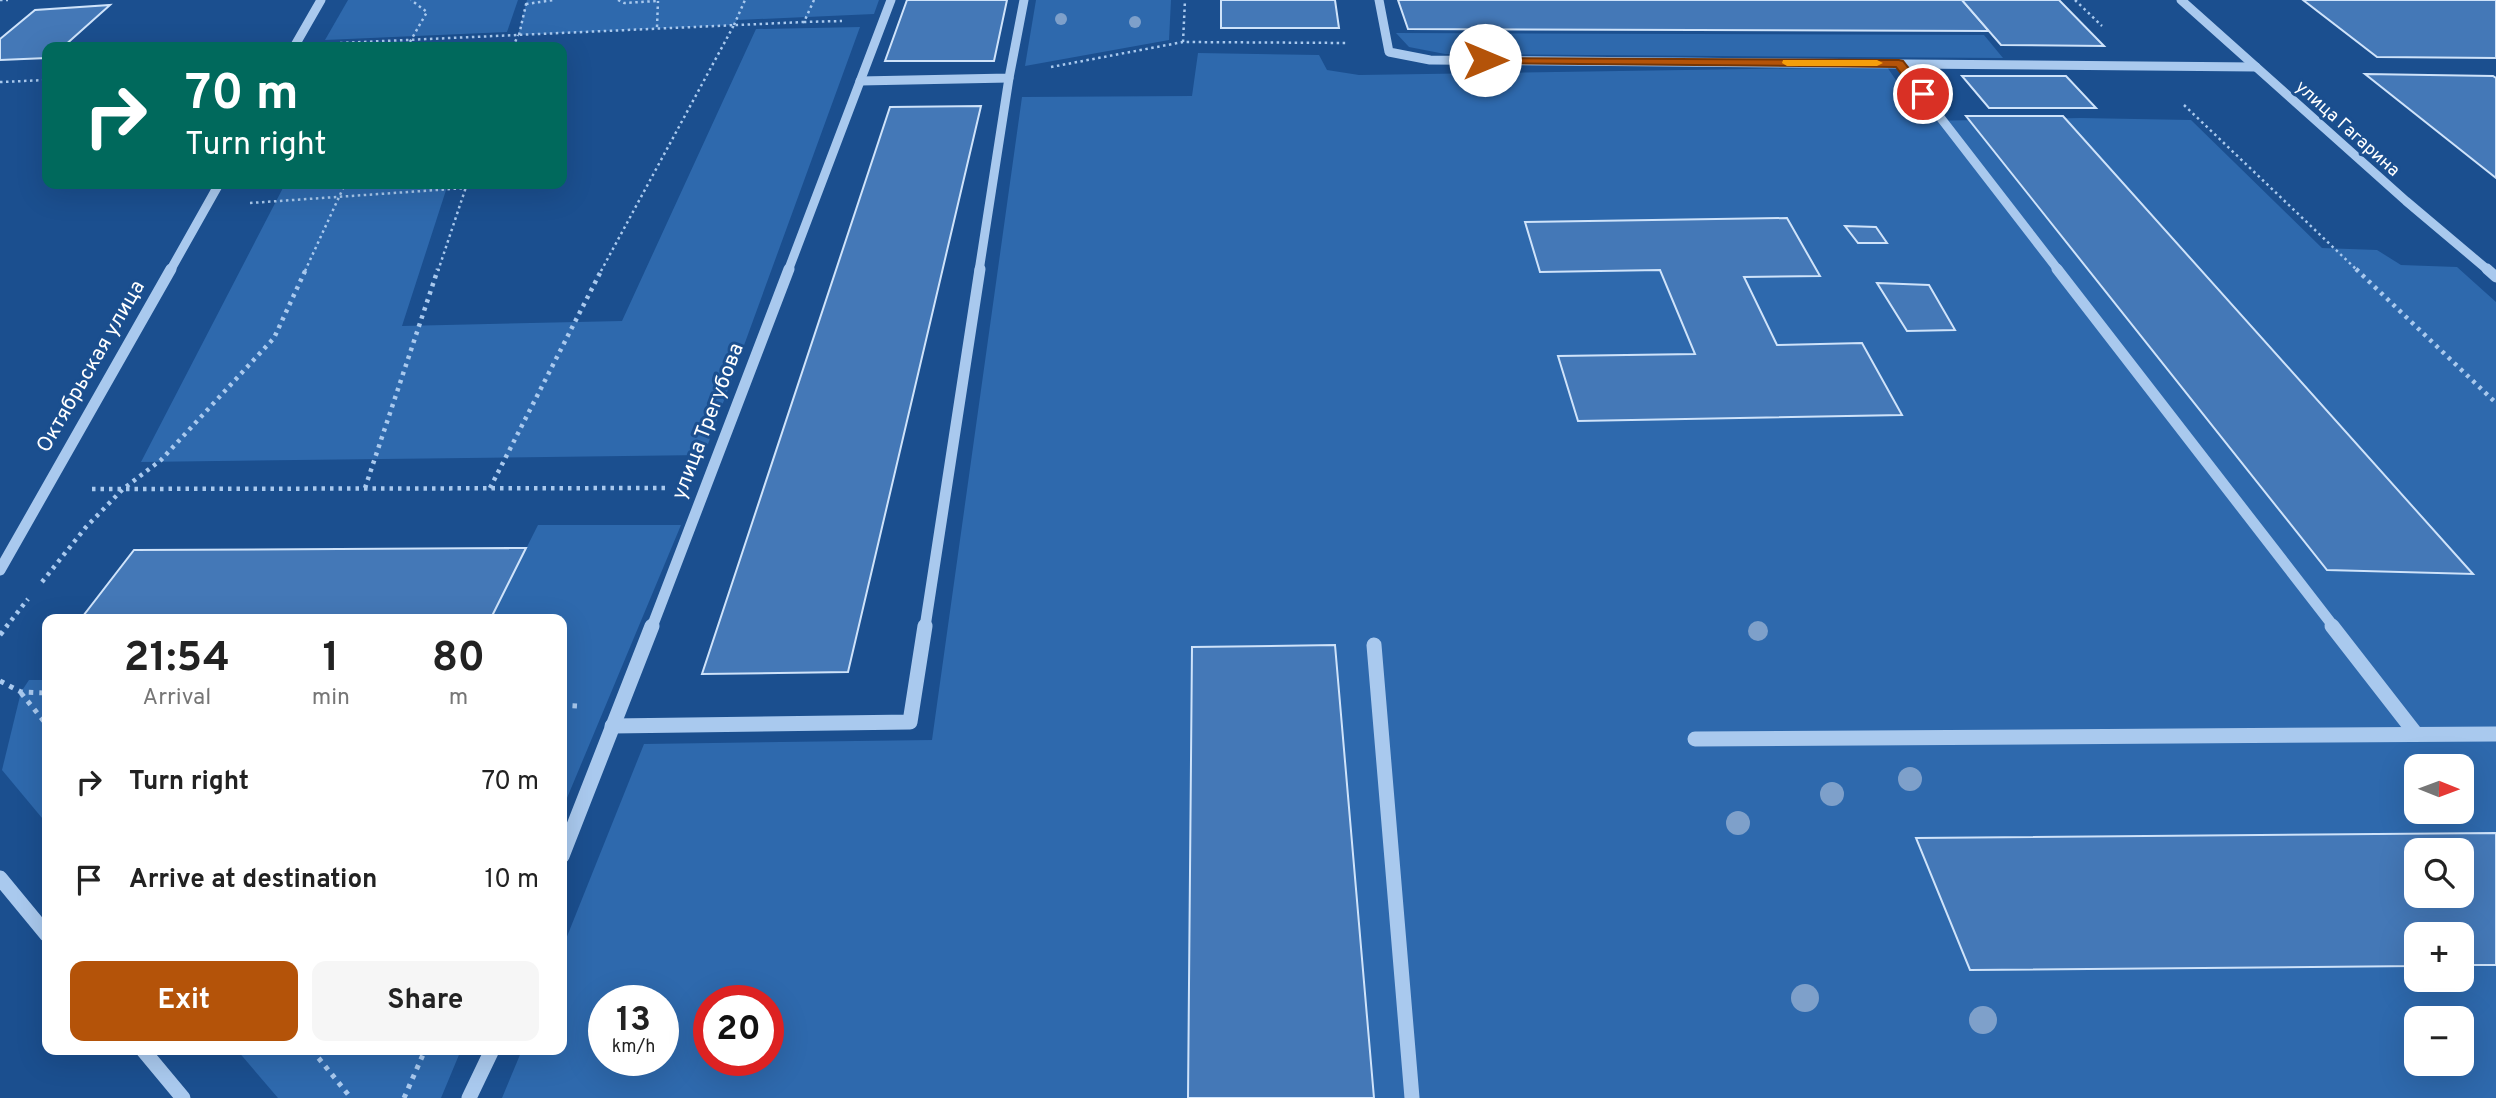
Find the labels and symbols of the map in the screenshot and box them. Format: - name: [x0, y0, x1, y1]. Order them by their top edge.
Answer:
- position arrow: [1448, 23, 1522, 97]
- pin: [1893, 64, 1953, 124]
- street label: улица Гагарина: [2290, 76, 2404, 182]
- street label: Октябрьская улица: [31, 276, 152, 458]
- street label: улица Трегубова: [666, 339, 751, 504]
- north arrow: [2404, 754, 2474, 824]
- speed limit sign: 20: [693, 985, 784, 1076]

